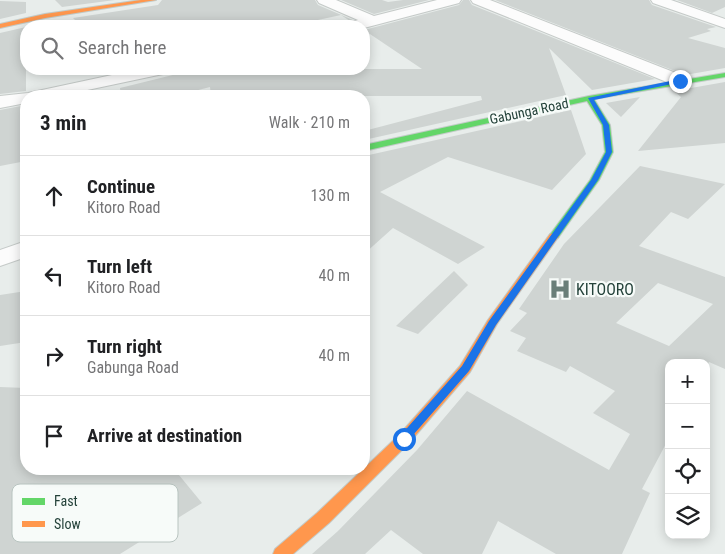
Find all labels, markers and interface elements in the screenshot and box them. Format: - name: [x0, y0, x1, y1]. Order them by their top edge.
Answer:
- search box: [20, 20, 370, 75]
- icon: search: [38, 34, 66, 62]
- text: Search here: [78, 36, 166, 59]
- route end: [669, 70, 692, 93]
- street label: Gabunga Road: [488, 95, 570, 127]
- text: 3 min: [40, 111, 87, 135]
- text: Walk · 210 m: [269, 113, 350, 132]
- text: Continue: [87, 175, 155, 198]
- icon: ahead: [40, 182, 68, 210]
- text: 130 m: [311, 186, 350, 205]
- text: Kitoro Road: [87, 198, 161, 217]
- text: Turn left: [87, 255, 152, 278]
- icon: left: [40, 262, 68, 290]
- text: 40 m: [318, 266, 350, 285]
- hospital icon: KITOORO: [547, 276, 573, 302]
- text: Kitoro Road: [87, 278, 161, 297]
- place label: KITOORO: [576, 280, 634, 299]
- text: Turn right: [87, 335, 162, 358]
- icon: right: [40, 342, 68, 370]
- text: 40 m: [318, 346, 350, 365]
- text: Gabunga Road: [87, 358, 179, 377]
- map controls: [665, 359, 710, 539]
- button: +: [665, 359, 710, 404]
- button: −: [665, 404, 710, 449]
- icon: arrive: [40, 422, 68, 450]
- text: Arrive at destination: [87, 424, 242, 447]
- route start: [393, 428, 416, 451]
- button: locate: [665, 449, 710, 494]
- legend: [12, 484, 178, 542]
- text: Fast: [54, 493, 78, 509]
- button: layers: [665, 494, 710, 539]
- text: Slow: [54, 516, 81, 532]

